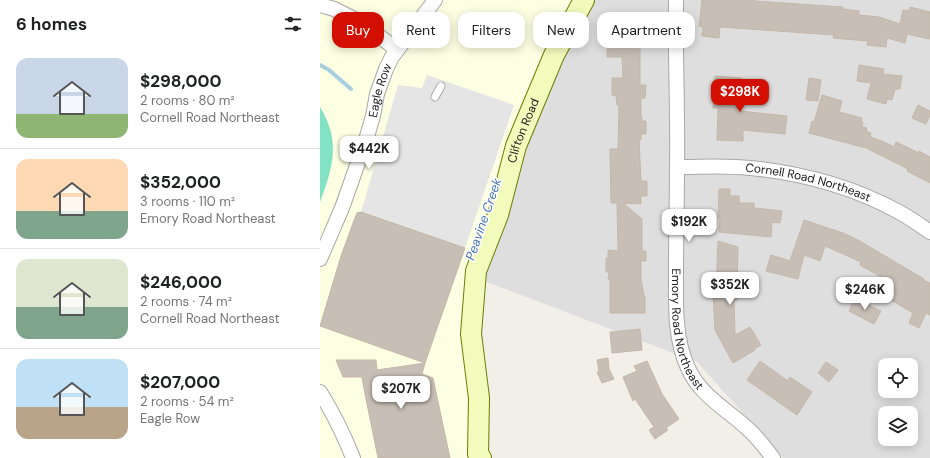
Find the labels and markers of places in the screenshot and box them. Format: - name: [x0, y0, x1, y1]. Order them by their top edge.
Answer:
- pin: $298K: [712, 79, 768, 113]
- pin: $442K: [341, 136, 397, 170]
- pin: $192K: [661, 209, 717, 243]
- pin: $352K: [702, 272, 758, 306]
- pin: $246K: [837, 277, 893, 311]
- pin: $207K: [373, 376, 429, 410]

